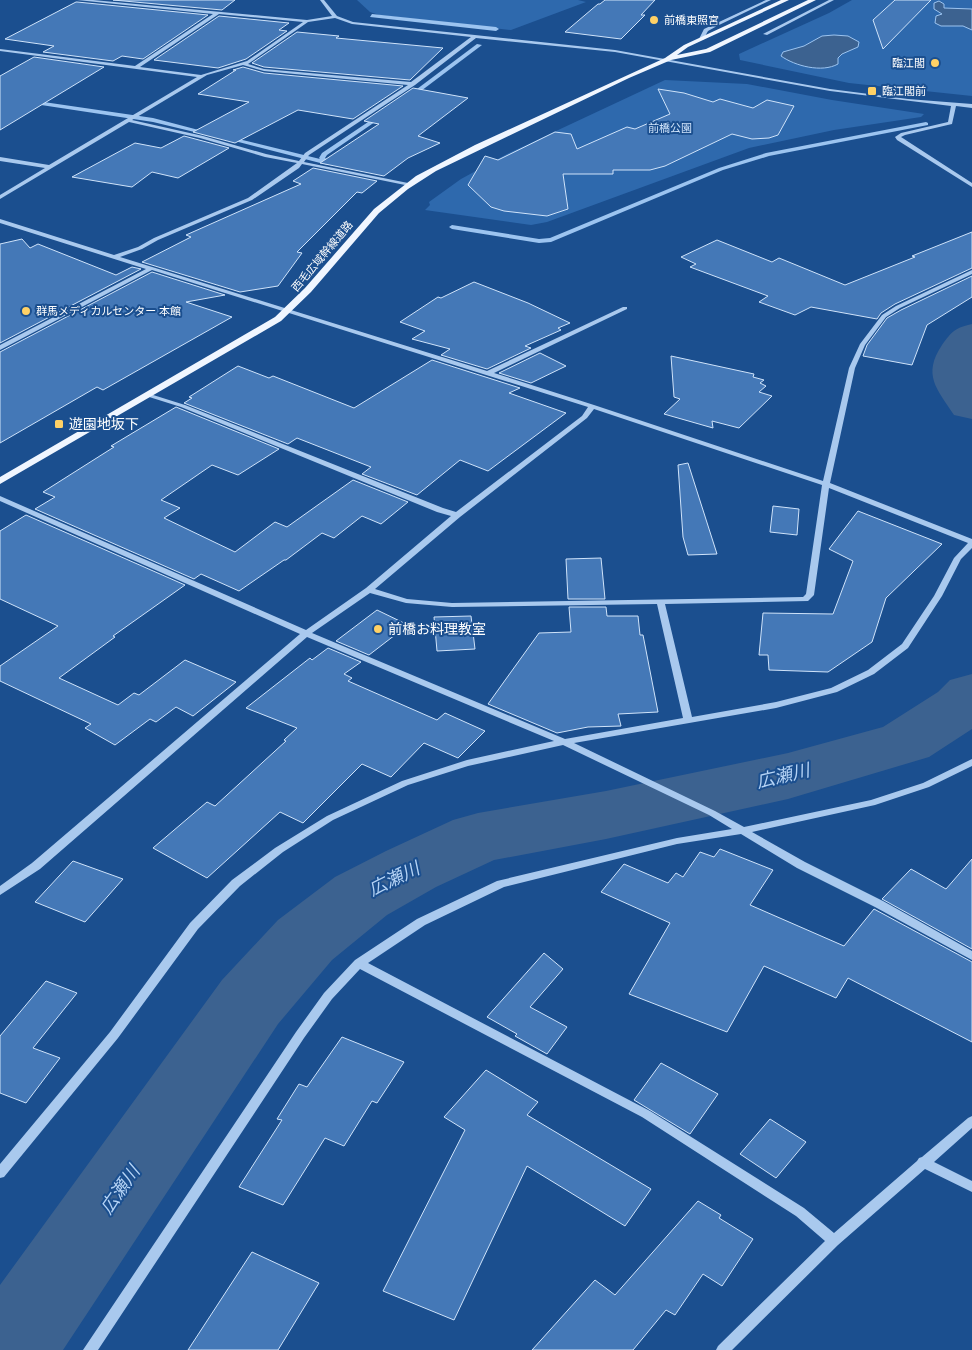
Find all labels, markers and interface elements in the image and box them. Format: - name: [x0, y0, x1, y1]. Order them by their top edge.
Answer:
- place label: 前橋東照宮: [664, 12, 719, 27]
- marker: 前橋東照宮: [648, 14, 660, 26]
- place label: 臨江閣: [892, 55, 925, 70]
- marker: 臨江閣: [929, 57, 941, 69]
- place label: 臨江閣前: [882, 83, 926, 98]
- marker: 臨江閣前: [866, 85, 878, 97]
- park label: 前橋公園: [648, 120, 692, 135]
- street label: 西毛広域幹線道路: [288, 217, 356, 294]
- place label: 群馬メディカルセンター 本館: [36, 303, 181, 318]
- marker: 群馬メディカルセンター 本館: [20, 305, 32, 317]
- place label: 遊園地坂下: [69, 414, 139, 433]
- marker: 遊園地坂下: [53, 418, 65, 430]
- place label: 前橋お料理教室: [388, 619, 486, 638]
- marker: 前橋お料理教室: [372, 623, 384, 635]
- water label: 広瀬川: [754, 757, 814, 793]
- water label: 広瀬川: [364, 855, 425, 901]
- water label: 広瀬川: [94, 1159, 146, 1218]

